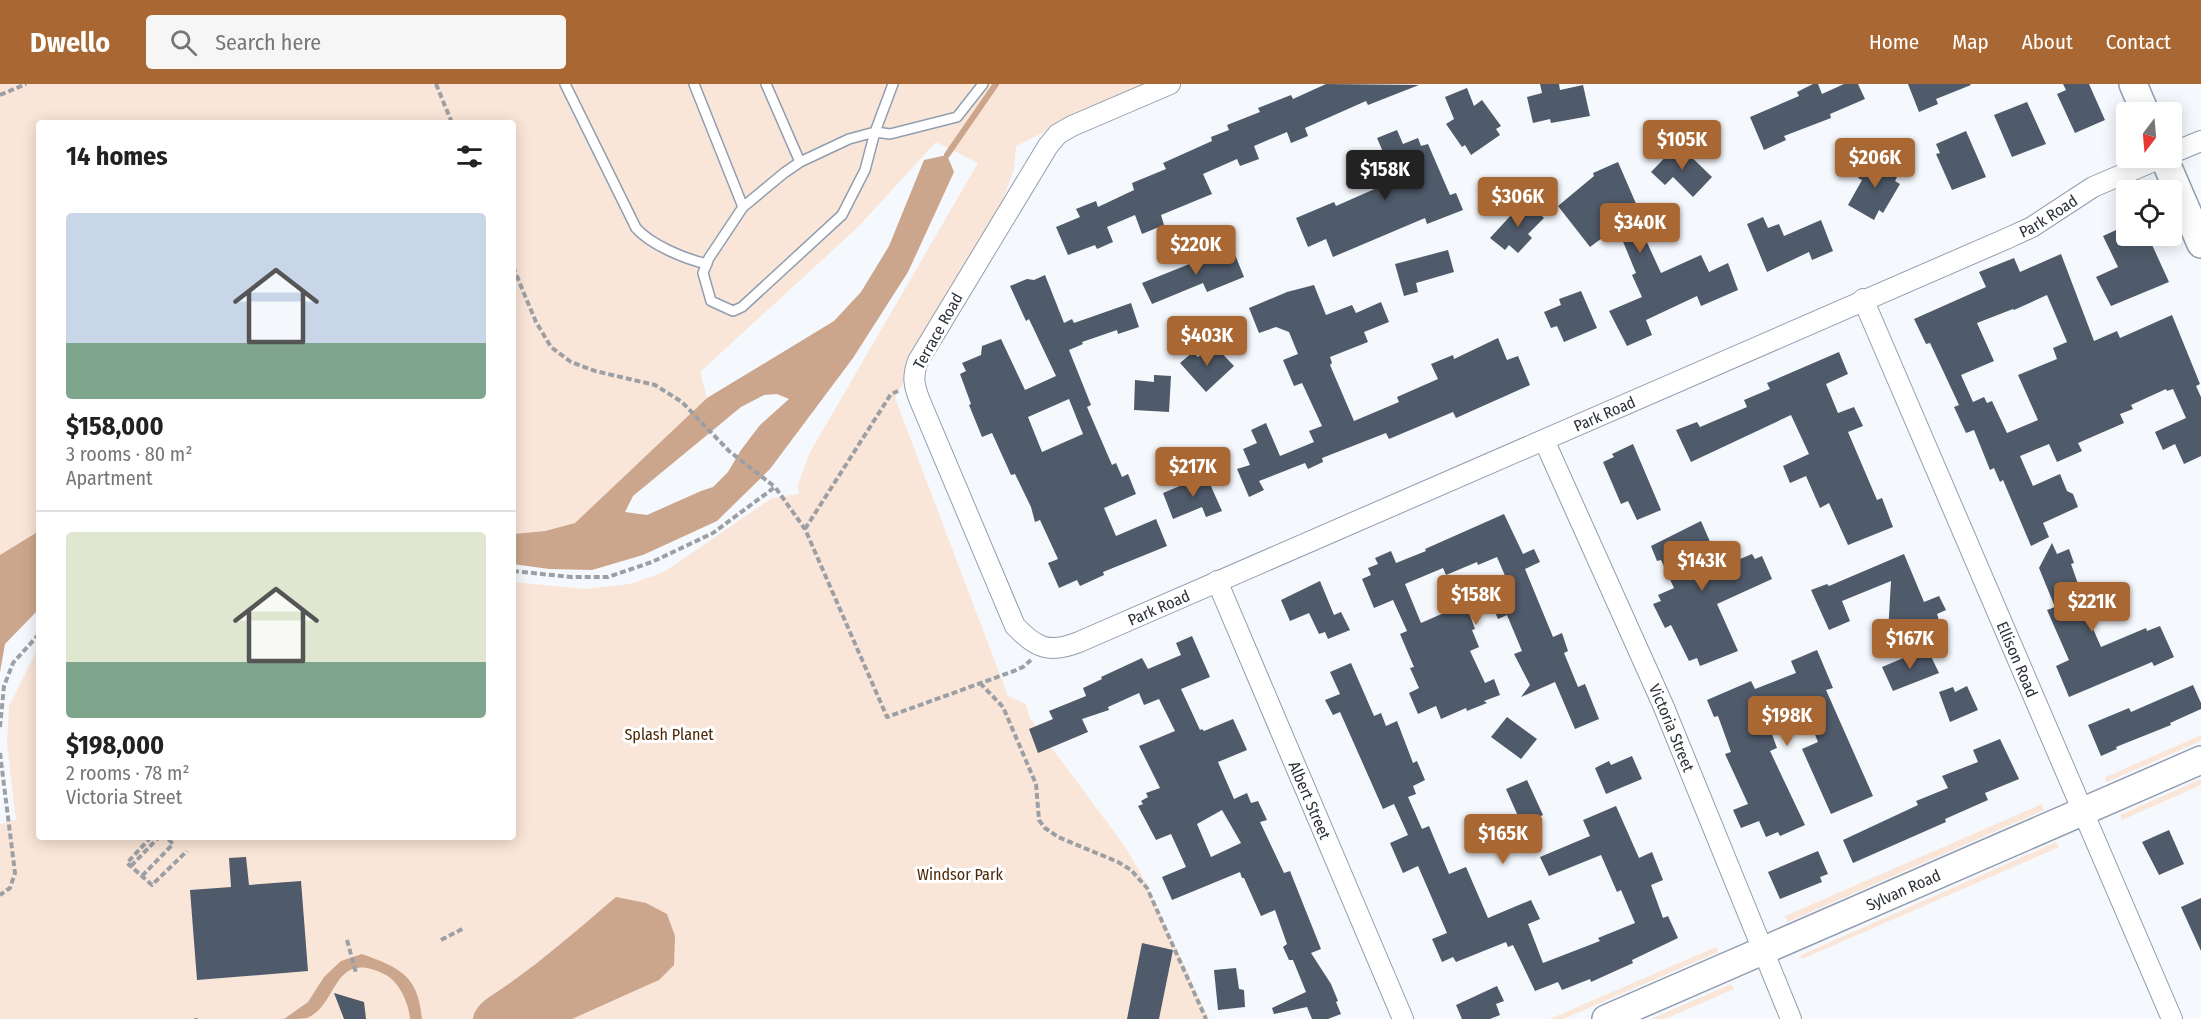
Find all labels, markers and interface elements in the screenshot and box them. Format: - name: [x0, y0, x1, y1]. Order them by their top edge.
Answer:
- search box: [146, 15, 566, 69]
- text: Dwello: [30, 26, 110, 59]
- icon: search: [167, 26, 200, 59]
- text: Search here: [215, 29, 321, 56]
- text: Home: [1869, 29, 1919, 55]
- text: Map: [1952, 29, 1989, 55]
- text: About: [2022, 29, 2073, 55]
- text: Contact: [2106, 29, 2171, 55]
- north arrow: [2116, 102, 2182, 168]
- map controls: [2116, 102, 2182, 246]
- pin: $105K: [1640, 120, 1724, 171]
- text: $105K: [1657, 127, 1707, 151]
- pin: $206K: [1833, 138, 1917, 189]
- icon: filters: [453, 140, 486, 173]
- text: 14 homes: [66, 141, 168, 172]
- text: $206K: [1849, 145, 1901, 169]
- pin: $158K: [1343, 150, 1427, 201]
- text: $158K: [1360, 157, 1410, 181]
- pin: $306K: [1476, 177, 1560, 228]
- button: locate: [2116, 180, 2182, 246]
- text: $306K: [1492, 184, 1544, 208]
- street label: Park Road: [2016, 190, 2081, 241]
- pin: $340K: [1598, 203, 1682, 254]
- text: $340K: [1614, 210, 1666, 234]
- pin: $220K: [1154, 225, 1238, 276]
- text: $220K: [1171, 232, 1221, 256]
- icon: home: [222, 252, 330, 360]
- street label: Terrace Road: [909, 290, 967, 372]
- pin: $403K: [1165, 316, 1249, 367]
- text: $403K: [1181, 323, 1233, 347]
- street label: Park Road: [1571, 392, 1638, 435]
- text: $158,000: [66, 411, 164, 442]
- text: 3 rooms · 80 m²: [66, 442, 192, 466]
- pin: $217K: [1151, 447, 1235, 498]
- text: $217K: [1169, 454, 1217, 478]
- text: Apartment: [66, 466, 153, 490]
- pin: $143K: [1660, 541, 1744, 592]
- text: $143K: [1678, 548, 1726, 572]
- icon: home: [222, 571, 330, 679]
- pin: $158K: [1434, 575, 1518, 626]
- text: $158K: [1451, 582, 1501, 606]
- pin: $221K: [2050, 582, 2134, 633]
- street label: Park Road: [1125, 586, 1192, 629]
- text: $221K: [2068, 589, 2116, 613]
- street label: Ellison Road: [1993, 618, 2042, 700]
- pin: $167K: [1868, 619, 1952, 670]
- text: $167K: [1886, 626, 1934, 650]
- street label: Victoria Street: [1645, 681, 1699, 775]
- pin: $198K: [1745, 696, 1829, 747]
- text: $198K: [1762, 703, 1812, 727]
- park label: Splash Planet: [624, 725, 714, 744]
- text: $198,000: [66, 730, 164, 761]
- street label: Albert Street: [1285, 758, 1335, 843]
- text: 2 rooms · 78 m²: [66, 761, 189, 785]
- text: Victoria Street: [66, 785, 182, 809]
- pin: $165K: [1461, 814, 1545, 865]
- text: $165K: [1478, 821, 1528, 845]
- park label: Windsor Park: [917, 865, 1004, 884]
- street label: Sylvan Road: [1863, 865, 1943, 914]

